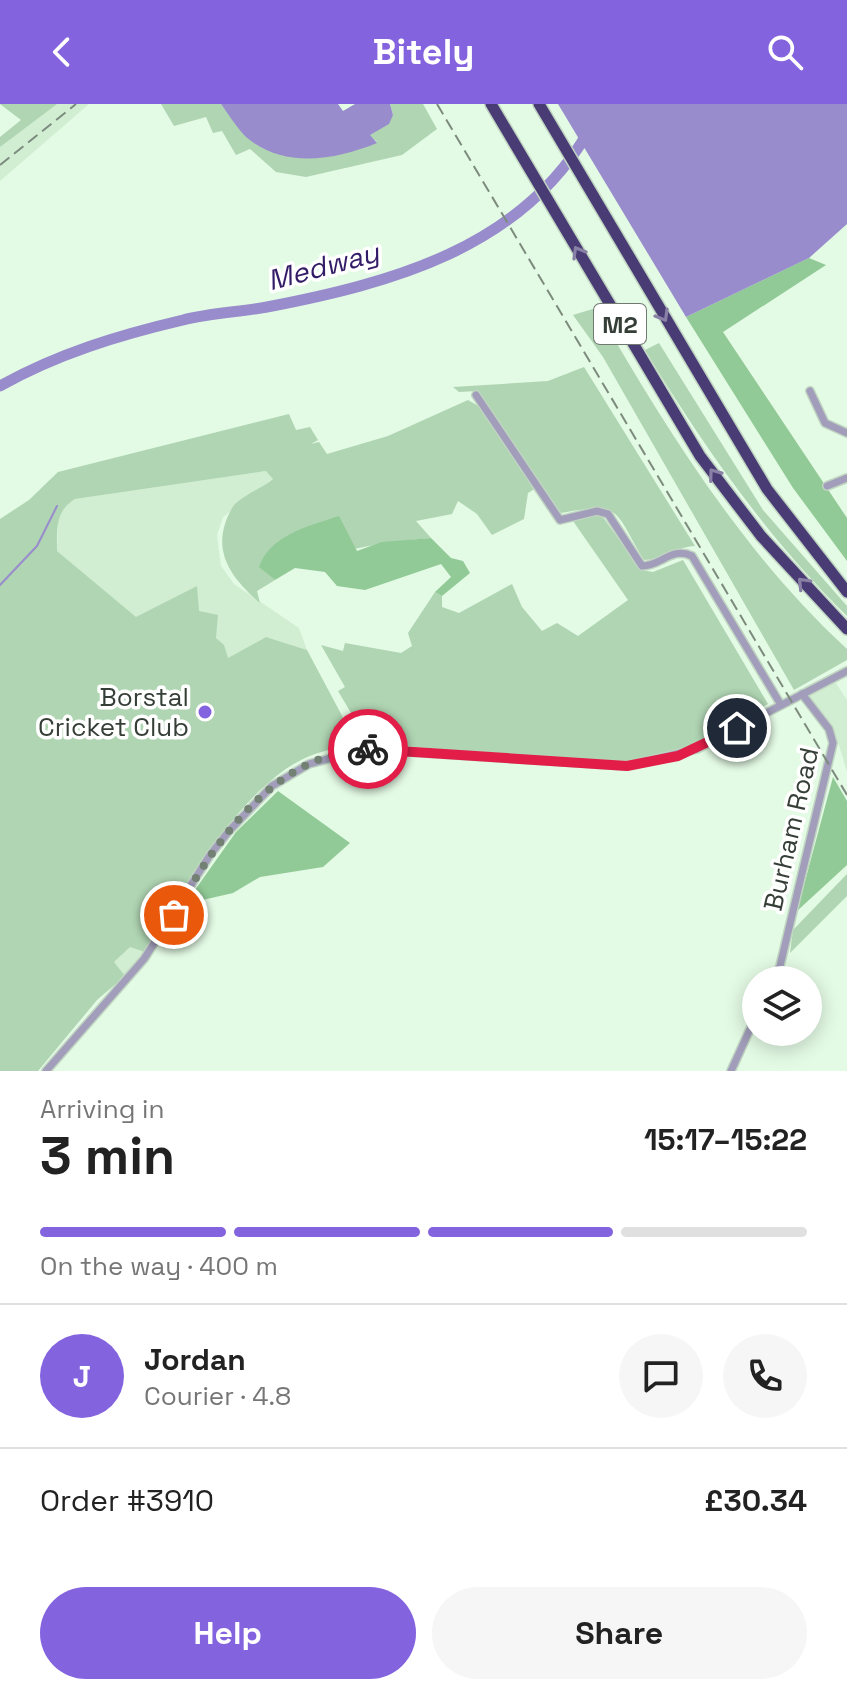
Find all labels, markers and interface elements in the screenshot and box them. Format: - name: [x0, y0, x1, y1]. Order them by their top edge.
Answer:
- text: Bitely: [373, 29, 474, 75]
- icon: back: [40, 30, 84, 74]
- icon: search: [763, 30, 807, 74]
- water label: Medway: [263, 233, 384, 298]
- one-way arrow: [572, 246, 588, 261]
- road number: M2: [594, 304, 646, 344]
- one-way arrow: [653, 307, 669, 322]
- one-way arrow: [709, 468, 723, 483]
- one-way arrow: [798, 578, 812, 593]
- place label: Borstal Cricket Club: [38, 680, 189, 744]
- pin: [703, 694, 771, 762]
- marker: Borstal Cricket Club: [196, 703, 214, 721]
- icon: home: [715, 706, 759, 750]
- courier: [328, 709, 408, 789]
- icon: bike: [346, 727, 390, 771]
- street label: Burham Road: [756, 744, 826, 914]
- pin: [140, 881, 208, 949]
- icon: bag: [152, 893, 196, 937]
- map controls: [742, 966, 822, 1046]
- button: layers: [742, 966, 822, 1046]
- text: Arriving in: [40, 1092, 164, 1126]
- text: 15:17–15:22: [644, 1120, 807, 1159]
- text: 3 min: [40, 1123, 175, 1189]
- text: On the way · 400 m: [40, 1249, 278, 1283]
- button: chat: [619, 1334, 703, 1418]
- button: phone: [723, 1334, 807, 1418]
- text: Jordan: [144, 1340, 246, 1379]
- text: J: [73, 1357, 91, 1396]
- text: Courier · 4.8: [144, 1379, 291, 1413]
- text: Order #3910: [40, 1481, 214, 1520]
- text: £30.34: [704, 1481, 807, 1520]
- button: Help: [40, 1587, 416, 1679]
- button: Share: [432, 1587, 807, 1679]

